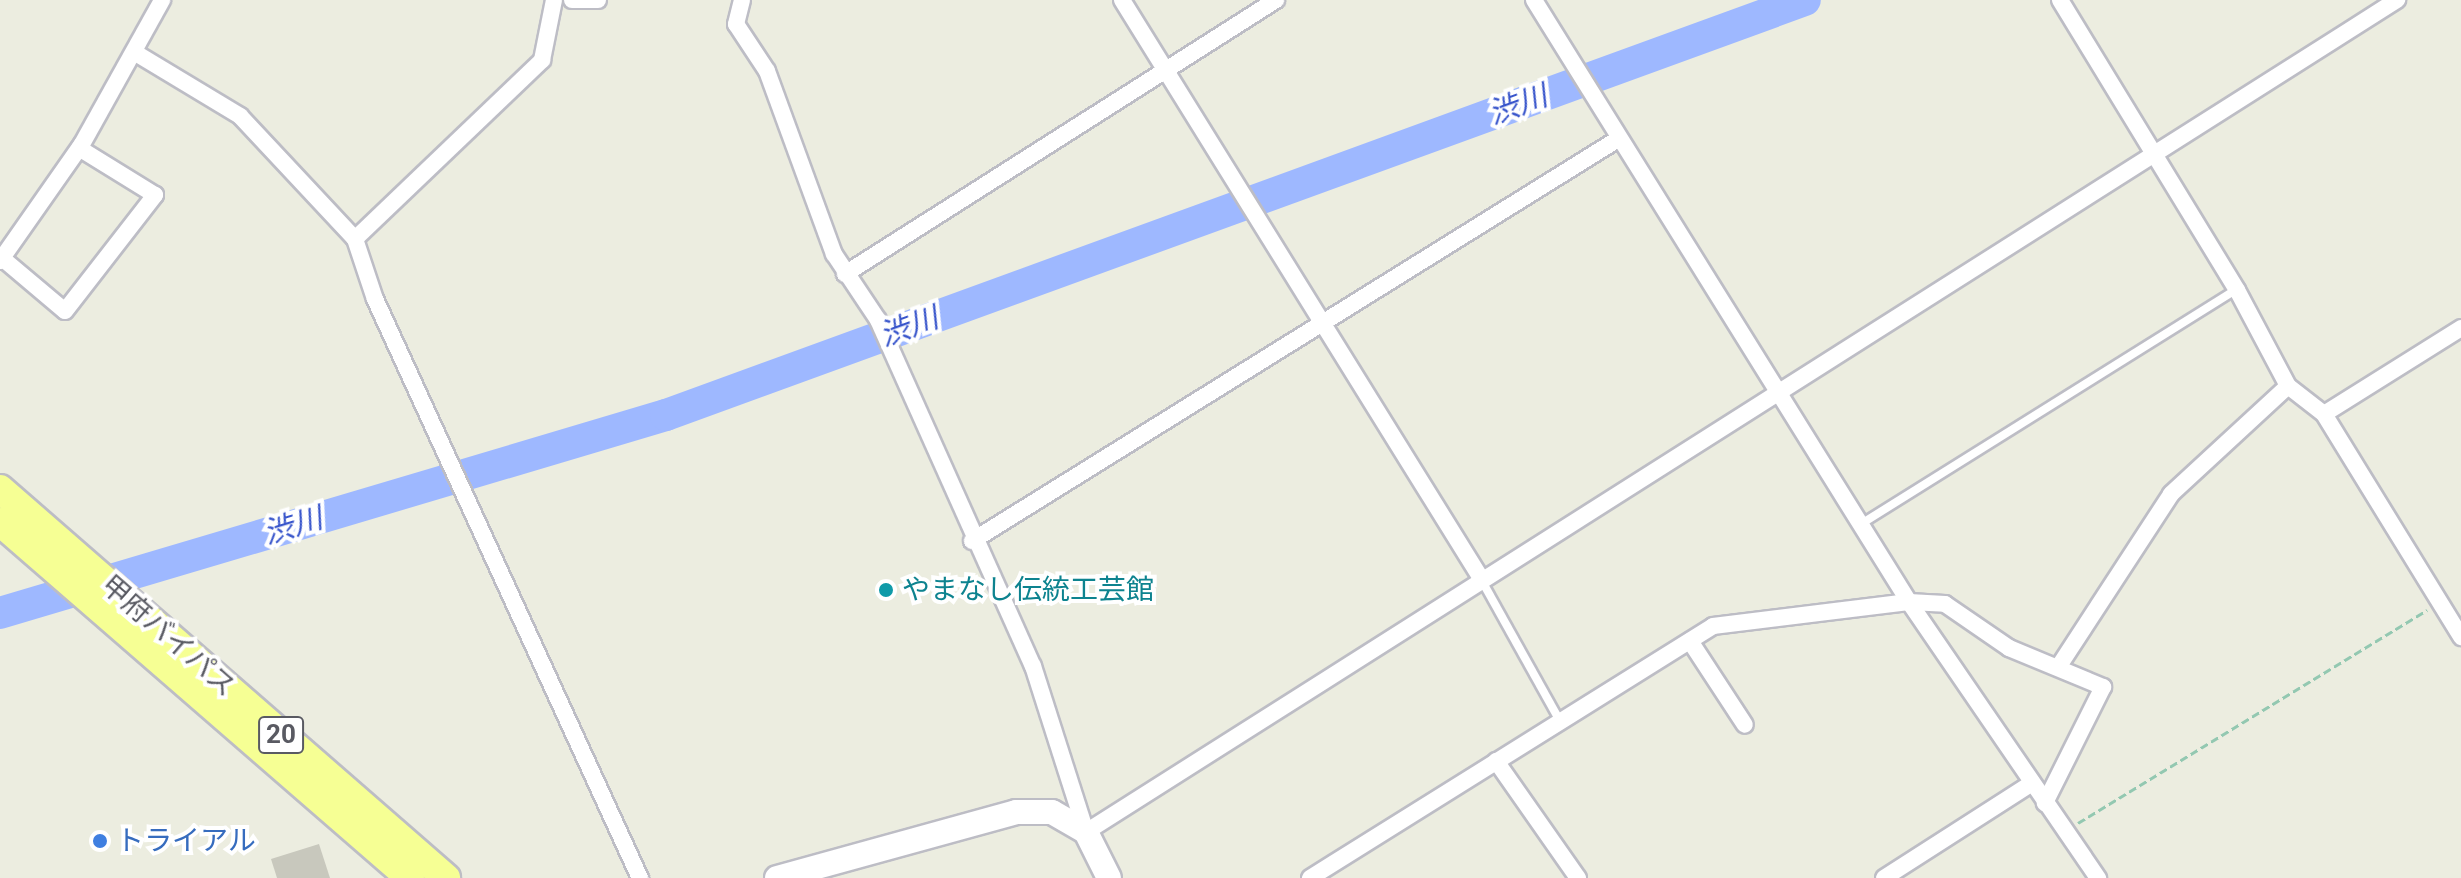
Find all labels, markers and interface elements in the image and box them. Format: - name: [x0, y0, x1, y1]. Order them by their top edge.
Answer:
- water label: 渋川: [1484, 78, 1552, 132]
- water label: 渋川: [875, 300, 943, 354]
- water label: 渋川: [259, 500, 327, 552]
- street label: 甲府バイパス: [94, 568, 242, 704]
- place label: やまなし伝統工芸館: [902, 573, 1154, 607]
- marker: やまなし伝統工芸館: [877, 581, 895, 599]
- road number: 20: [257, 713, 305, 757]
- place label: トライアル: [116, 824, 256, 858]
- marker: トライアル: [91, 832, 109, 850]

